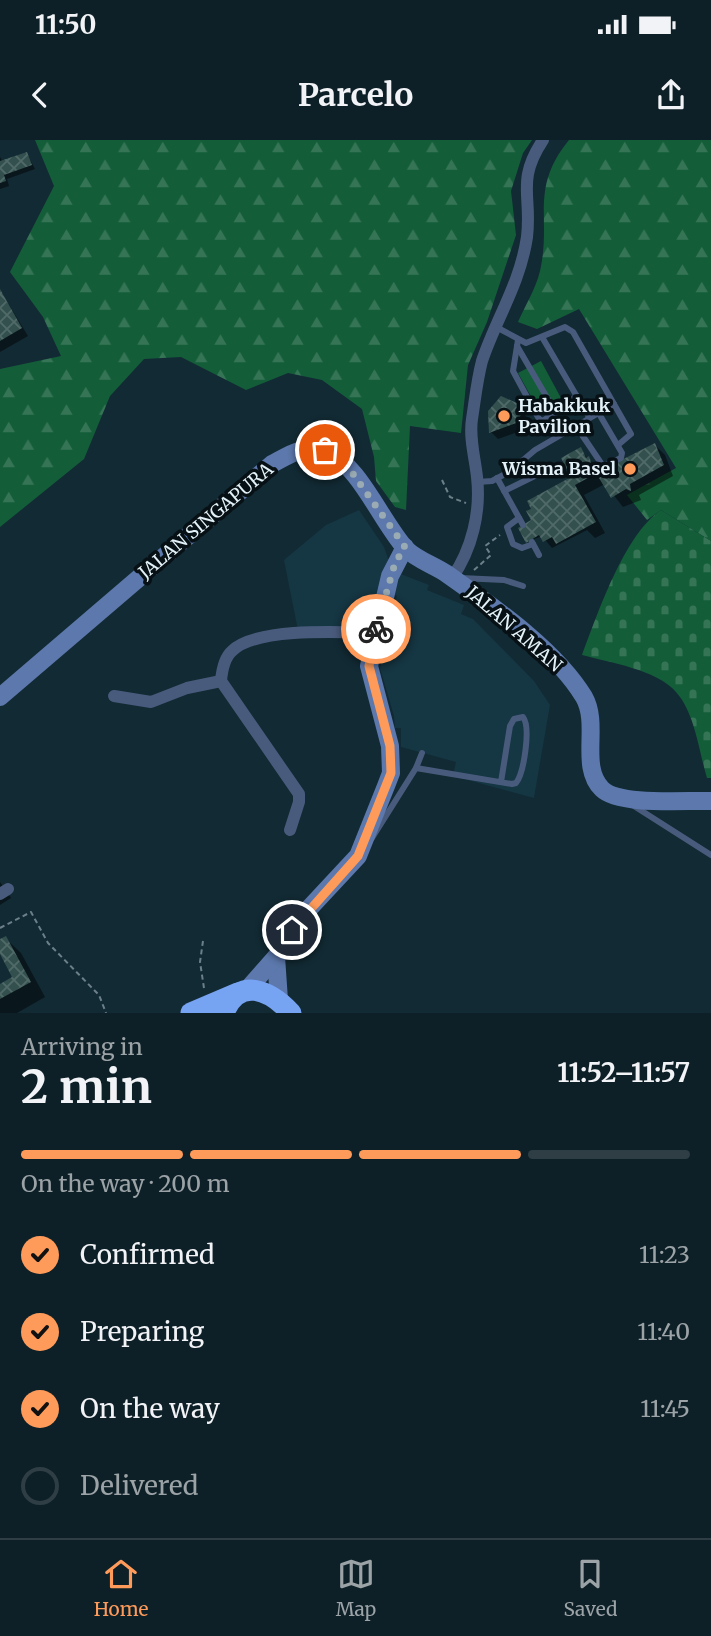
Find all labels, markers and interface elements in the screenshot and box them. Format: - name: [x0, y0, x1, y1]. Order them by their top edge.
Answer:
- text: 11:50: [35, 8, 97, 41]
- text: Parcelo: [298, 75, 413, 115]
- icon: back: [21, 76, 59, 114]
- icon: share: [652, 76, 690, 114]
- place label: Habakkuk Pavilion: [518, 394, 611, 438]
- marker: Habakkuk Pavilion: [496, 408, 512, 424]
- pin: [295, 420, 355, 480]
- icon: bag: [306, 431, 344, 469]
- street label: JALAN SINGAPURA: [133, 457, 278, 584]
- place label: Wisma Basel: [501, 457, 616, 480]
- marker: Wisma Basel: [622, 461, 638, 477]
- street label: JALAN AMAN: [461, 580, 567, 677]
- courier: [341, 594, 411, 664]
- icon: bike: [357, 610, 395, 648]
- pin: [262, 900, 322, 960]
- icon: home: [273, 911, 311, 949]
- text: Arriving in: [21, 1032, 143, 1061]
- text: 11:52–11:57: [557, 1056, 690, 1089]
- text: 2 min: [21, 1058, 152, 1116]
- text: On the way · 200 m: [21, 1169, 230, 1198]
- icon: check: [21, 1236, 59, 1274]
- text: Confirmed: [80, 1238, 215, 1271]
- text: 11:23: [639, 1240, 690, 1269]
- icon: check: [21, 1313, 59, 1351]
- text: Preparing: [80, 1315, 204, 1348]
- text: 11:40: [637, 1317, 690, 1346]
- icon: check: [21, 1390, 59, 1428]
- text: On the way: [80, 1392, 220, 1425]
- text: 11:45: [640, 1394, 690, 1423]
- text: Delivered: [80, 1469, 199, 1502]
- tab: Home: [94, 1555, 148, 1621]
- tab: Map: [336, 1555, 376, 1621]
- tab: Saved: [563, 1555, 617, 1621]

